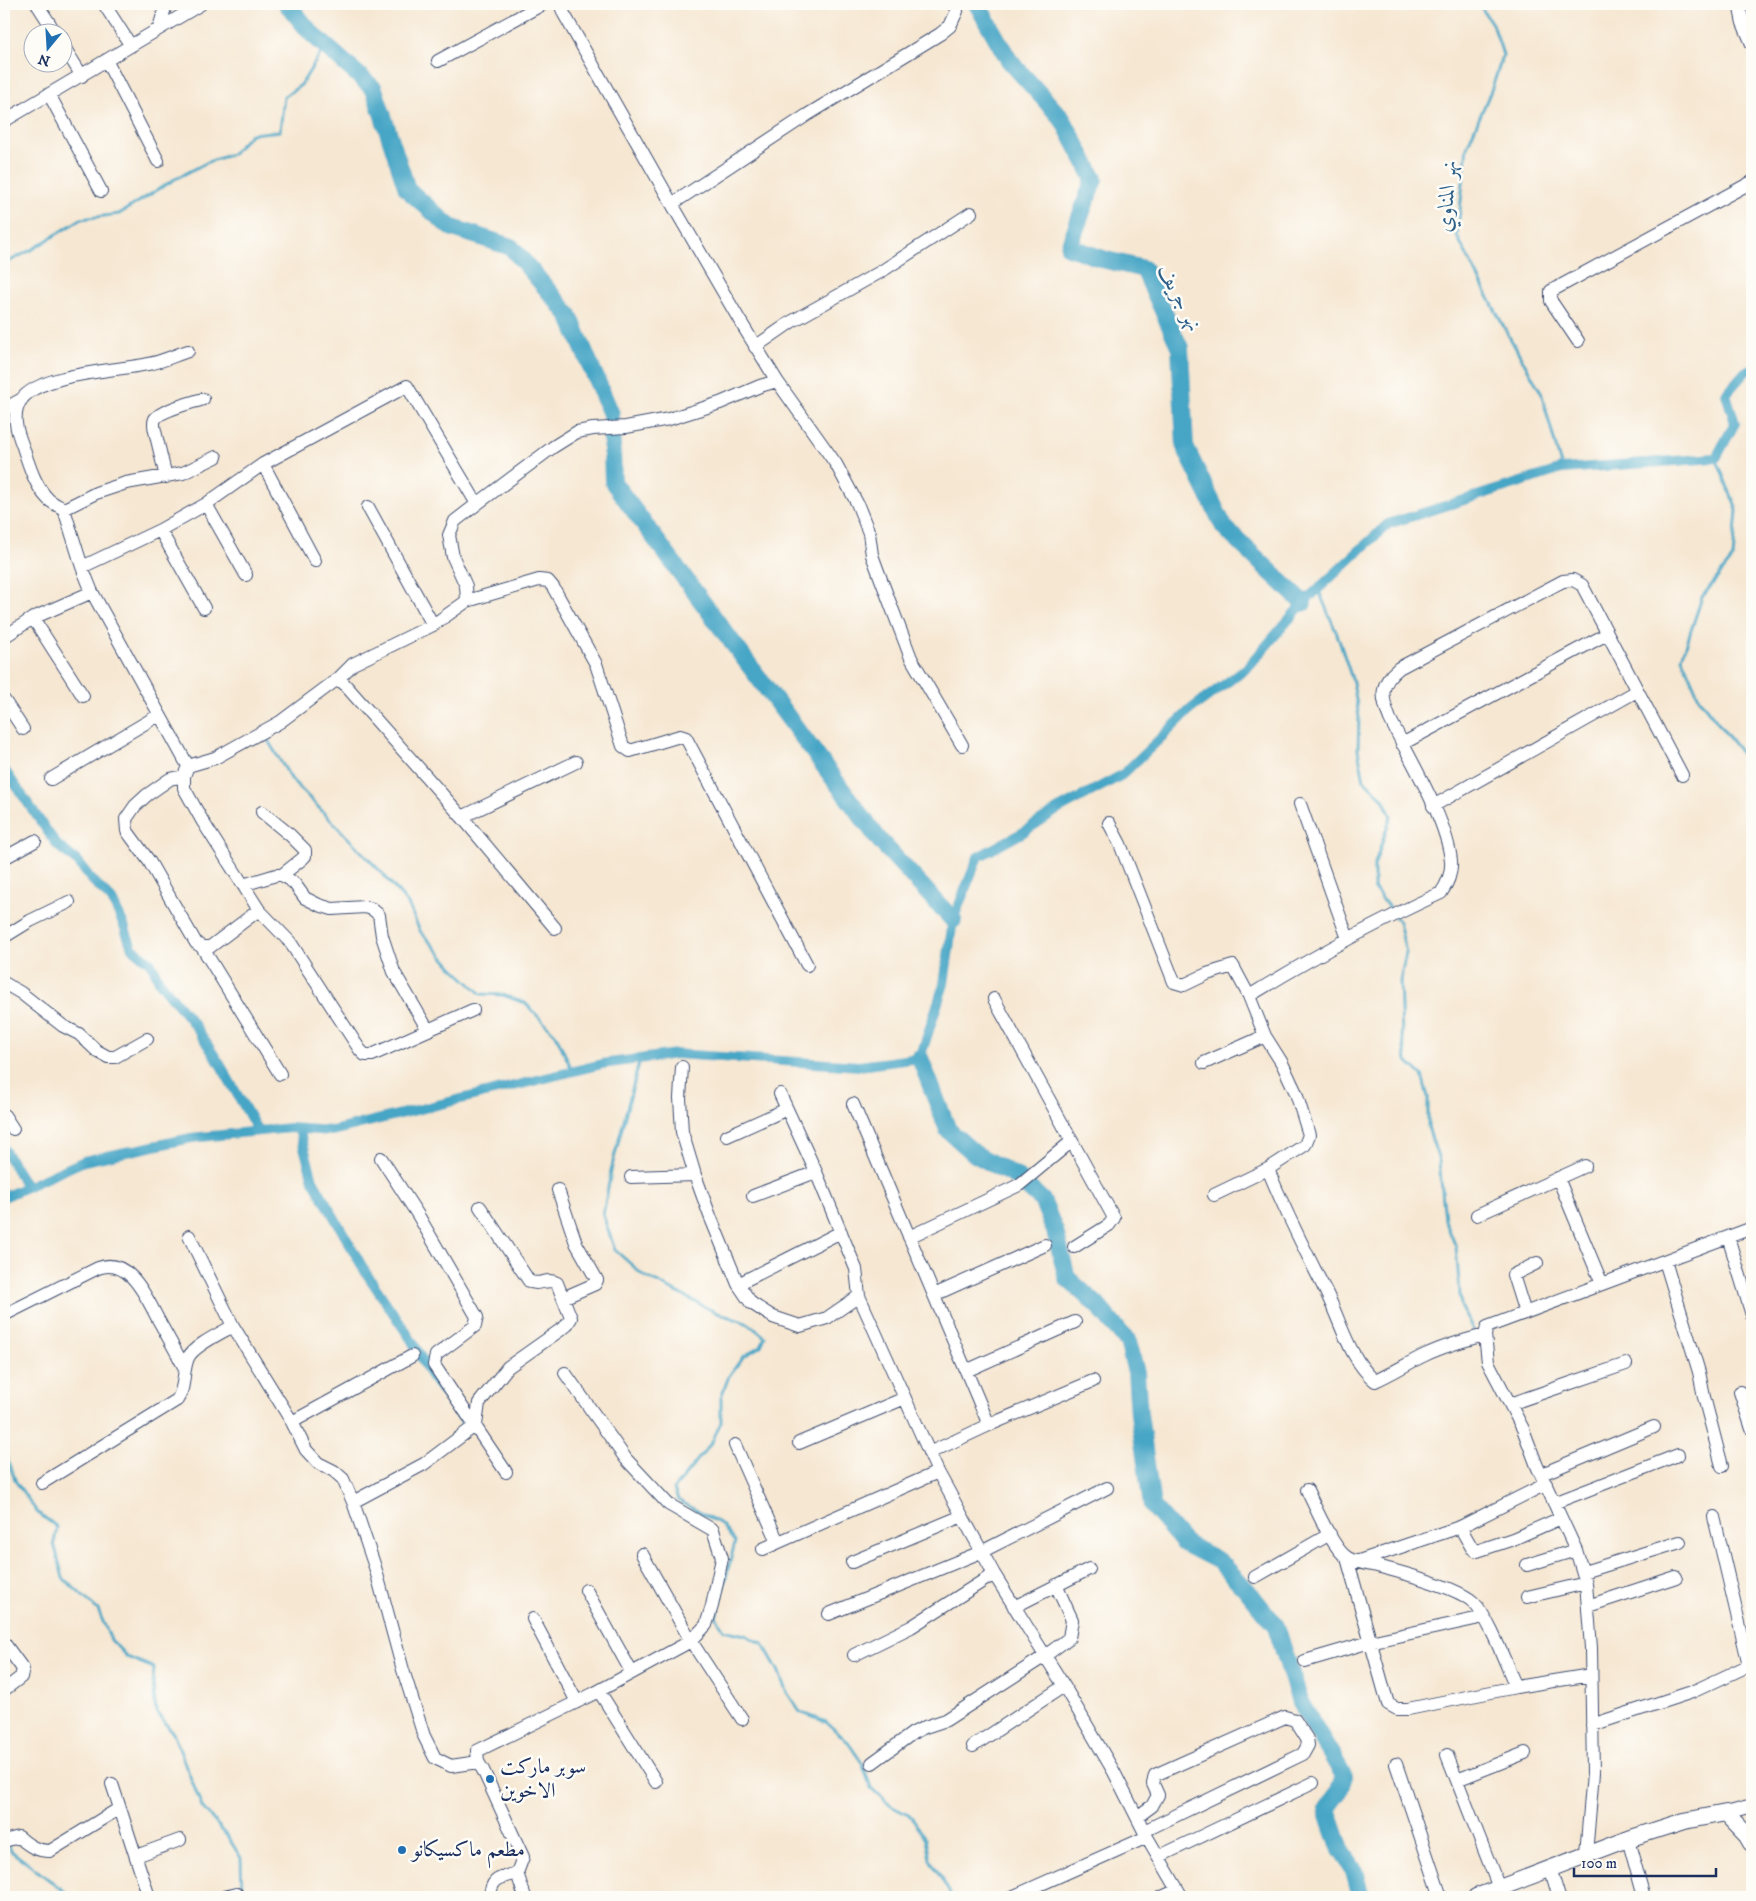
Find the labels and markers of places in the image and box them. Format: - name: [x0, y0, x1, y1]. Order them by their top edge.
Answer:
- place label: سوبر ماركت الاخوين: [500, 1754, 586, 1804]
- marker: سوبر ماركت الاخوين: [484, 1773, 496, 1785]
- place label: مطعم ماكسيكانو: [410, 1837, 525, 1869]
- marker: مطعم ماكسيكانو: [396, 1844, 408, 1856]

